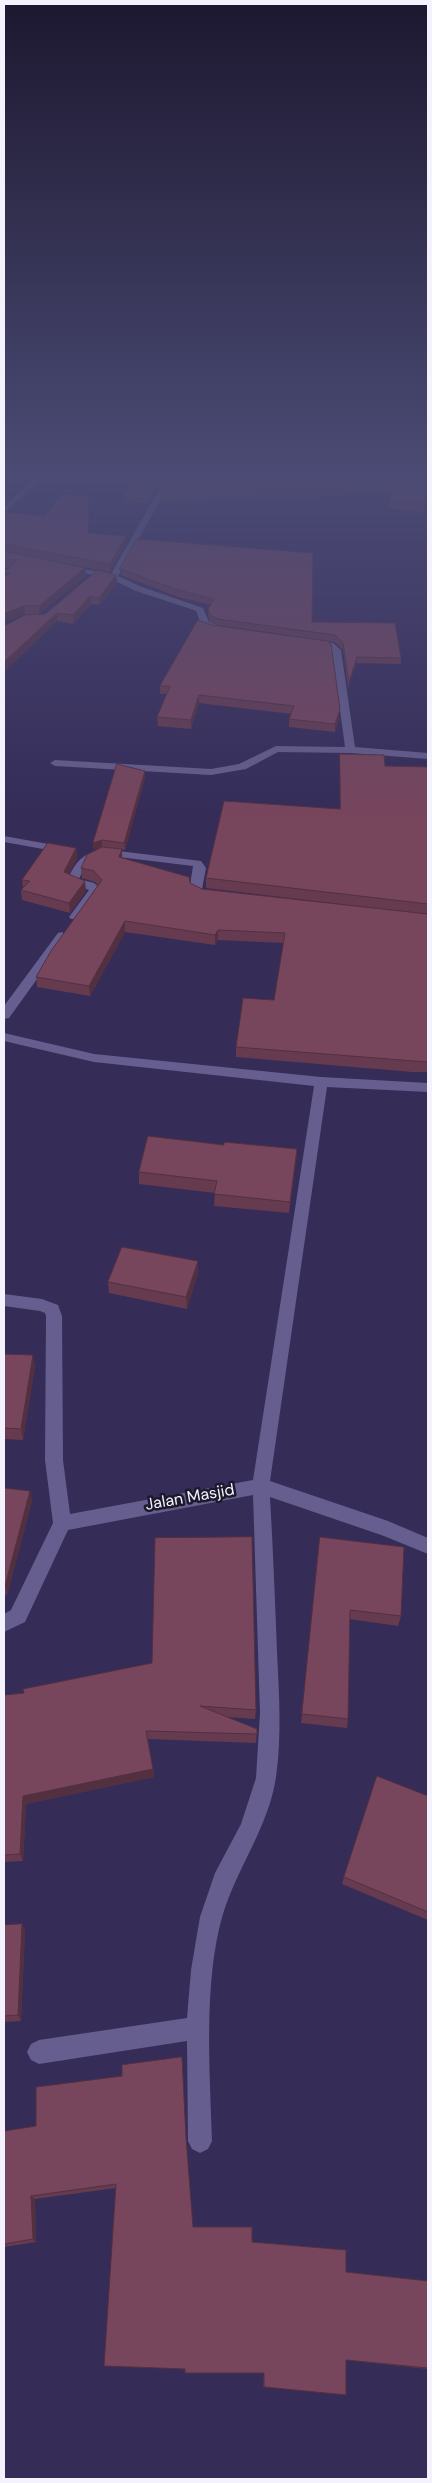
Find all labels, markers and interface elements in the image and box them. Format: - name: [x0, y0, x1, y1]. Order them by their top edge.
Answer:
- street label: Jalan Masjid: [144, 1481, 236, 1515]

